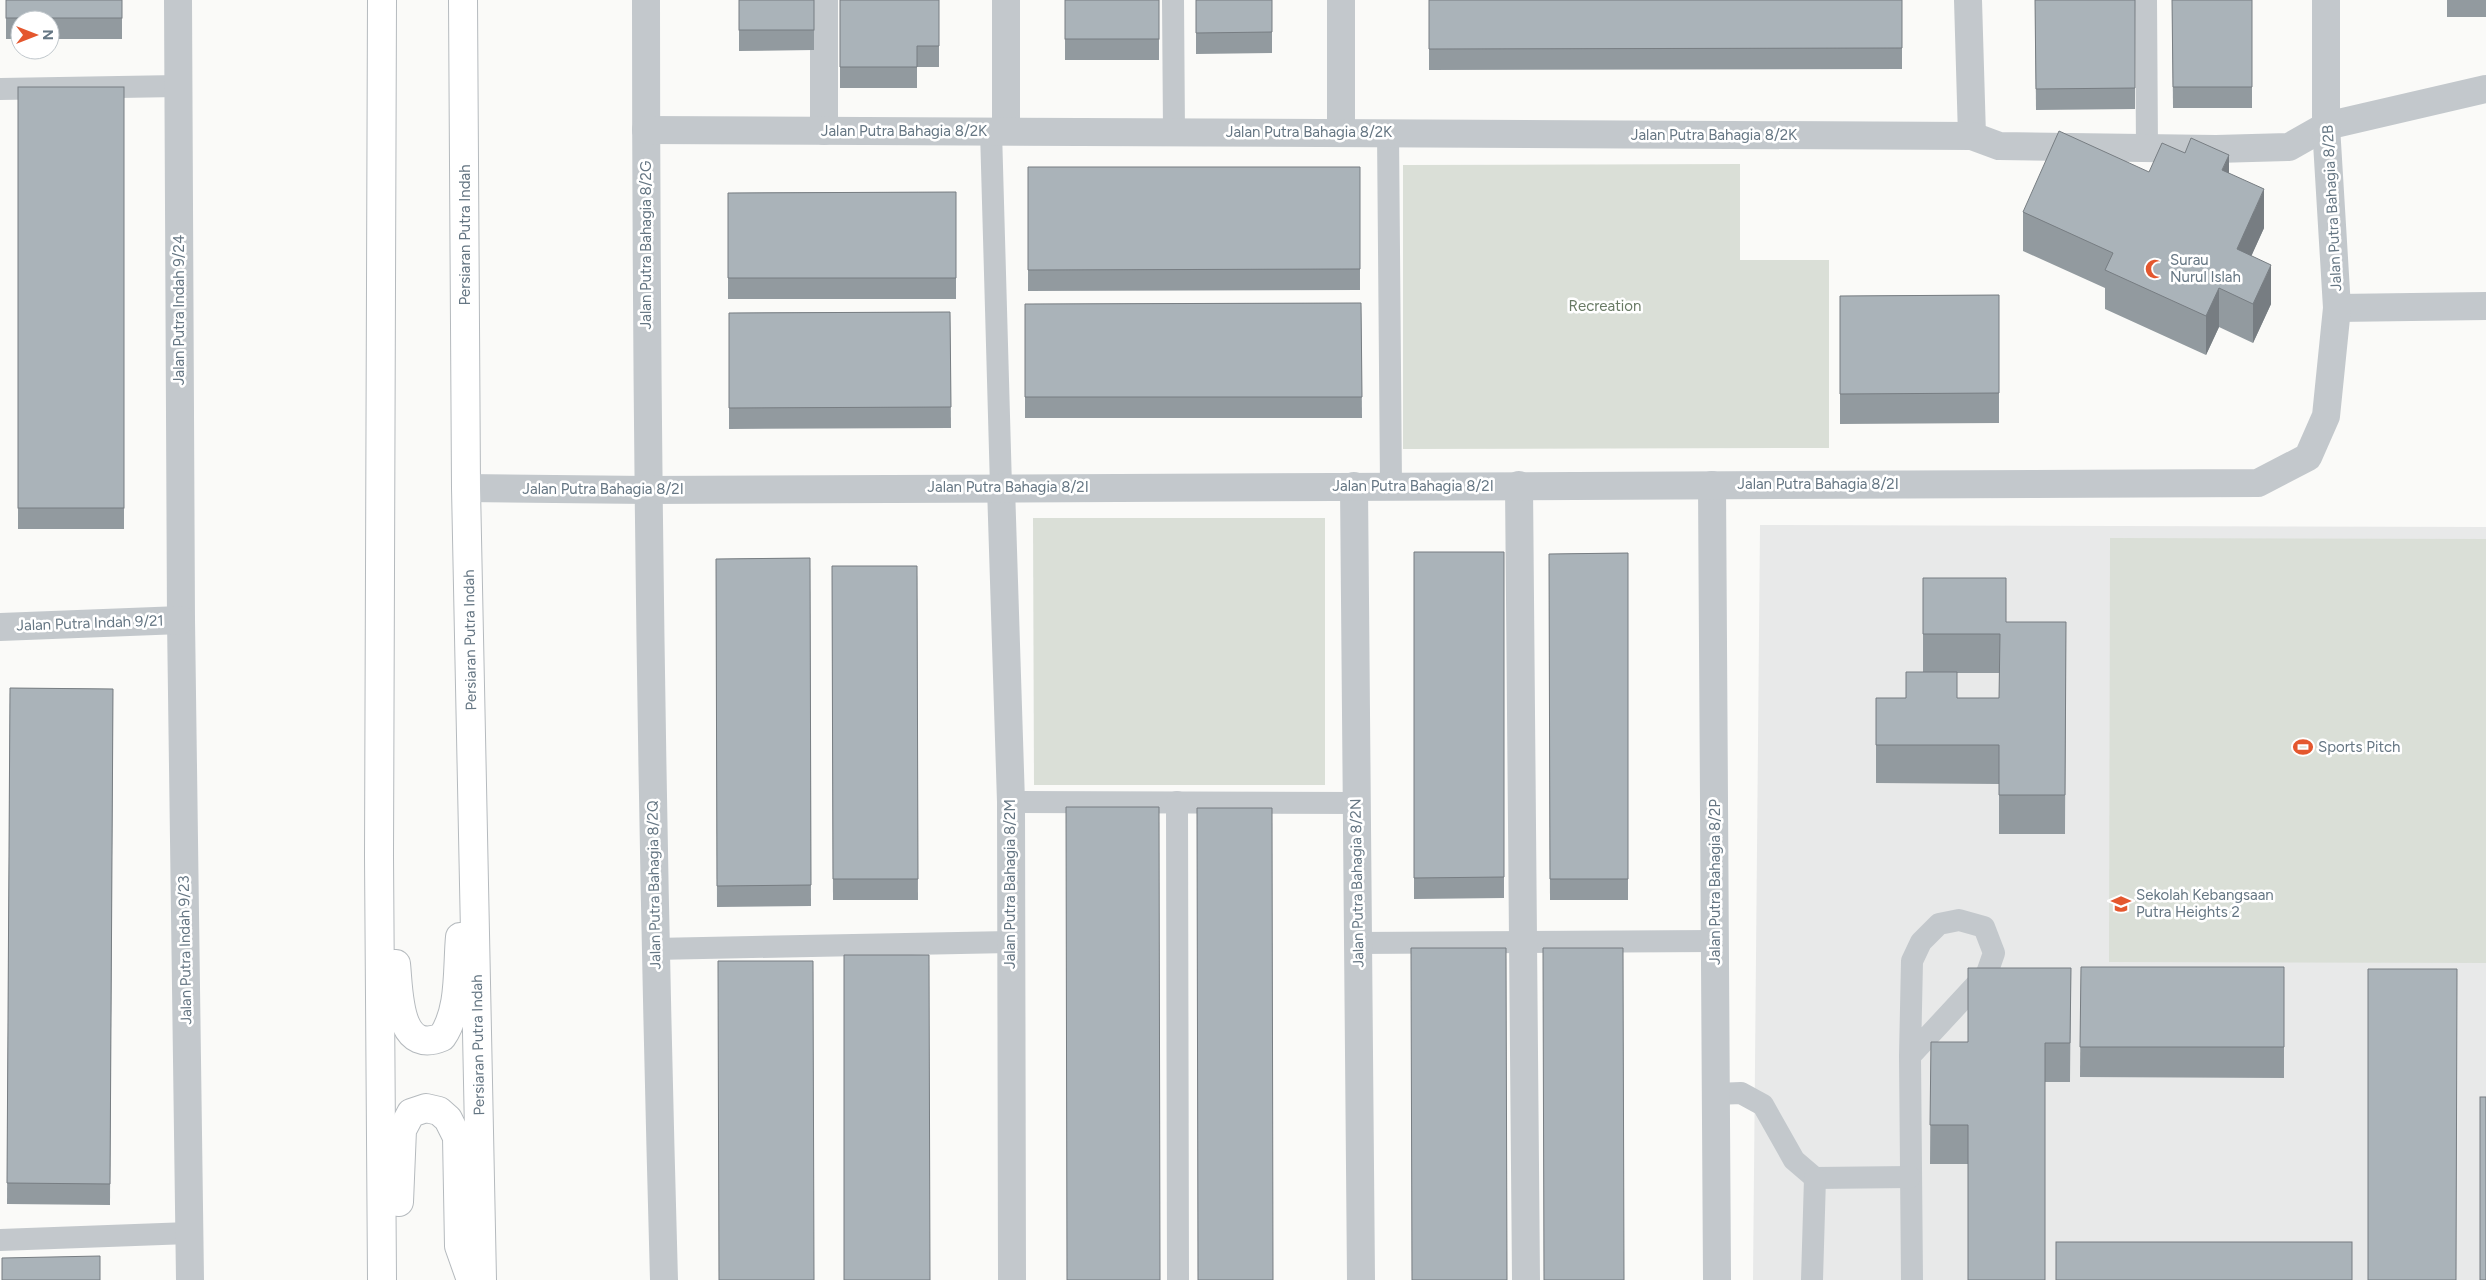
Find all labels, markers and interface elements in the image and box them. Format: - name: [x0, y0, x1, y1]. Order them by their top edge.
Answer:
- north arrow: [10, 10, 60, 60]
- text: N: [39, 30, 56, 40]
- street label: Jalan Putra Bahagia 8/2K: [821, 122, 988, 140]
- street label: Jalan Putra Bahagia 8/2K: [1226, 123, 1393, 141]
- street label: Jalan Putra Bahagia 8/2B: [2319, 124, 2345, 292]
- street label: Jalan Putra Bahagia 8/2K: [1631, 126, 1798, 144]
- street label: Jalan Putra Bahagia 8/2G: [637, 161, 655, 329]
- street label: Persiaran Putra Indah: [456, 164, 474, 306]
- street label: Jalan Putra Indah 9/24: [170, 235, 188, 385]
- place label: Surau Nurul Islah: [2170, 251, 2241, 286]
- mosque icon: Surau Nurul Islah: [2144, 258, 2166, 280]
- park label: Recreation: [1569, 297, 1641, 315]
- street label: Jalan Putra Bahagia 8/2I: [1737, 475, 1899, 493]
- street label: Jalan Putra Bahagia 8/2I: [1332, 477, 1494, 495]
- street label: Jalan Putra Bahagia 8/2I: [927, 478, 1089, 496]
- street label: Jalan Putra Bahagia 8/2I: [522, 480, 684, 498]
- street label: Persiaran Putra Indah: [460, 569, 480, 711]
- street label: Jalan Putra Indah 9/21: [16, 611, 164, 635]
- sports icon: Sports Pitch: [2292, 736, 2314, 758]
- place label: Sports Pitch: [2318, 738, 2401, 756]
- street label: Jalan Putra Bahagia 8/2N: [1347, 798, 1367, 968]
- street label: Jalan Putra Bahagia 8/2M: [1001, 799, 1019, 969]
- street label: Jalan Putra Bahagia 8/2P: [1706, 799, 1724, 965]
- street label: Jalan Putra Bahagia 8/2Q: [644, 800, 664, 970]
- street label: Jalan Putra Indah 9/23: [175, 875, 195, 1025]
- place label: Sekolah Kebangsaan Putra Heights 2: [2136, 886, 2274, 921]
- school or university icon: Sekolah Kebangsaan Putra Heights 2: [2110, 893, 2132, 915]
- street label: Persiaran Putra Indah: [468, 974, 488, 1116]

